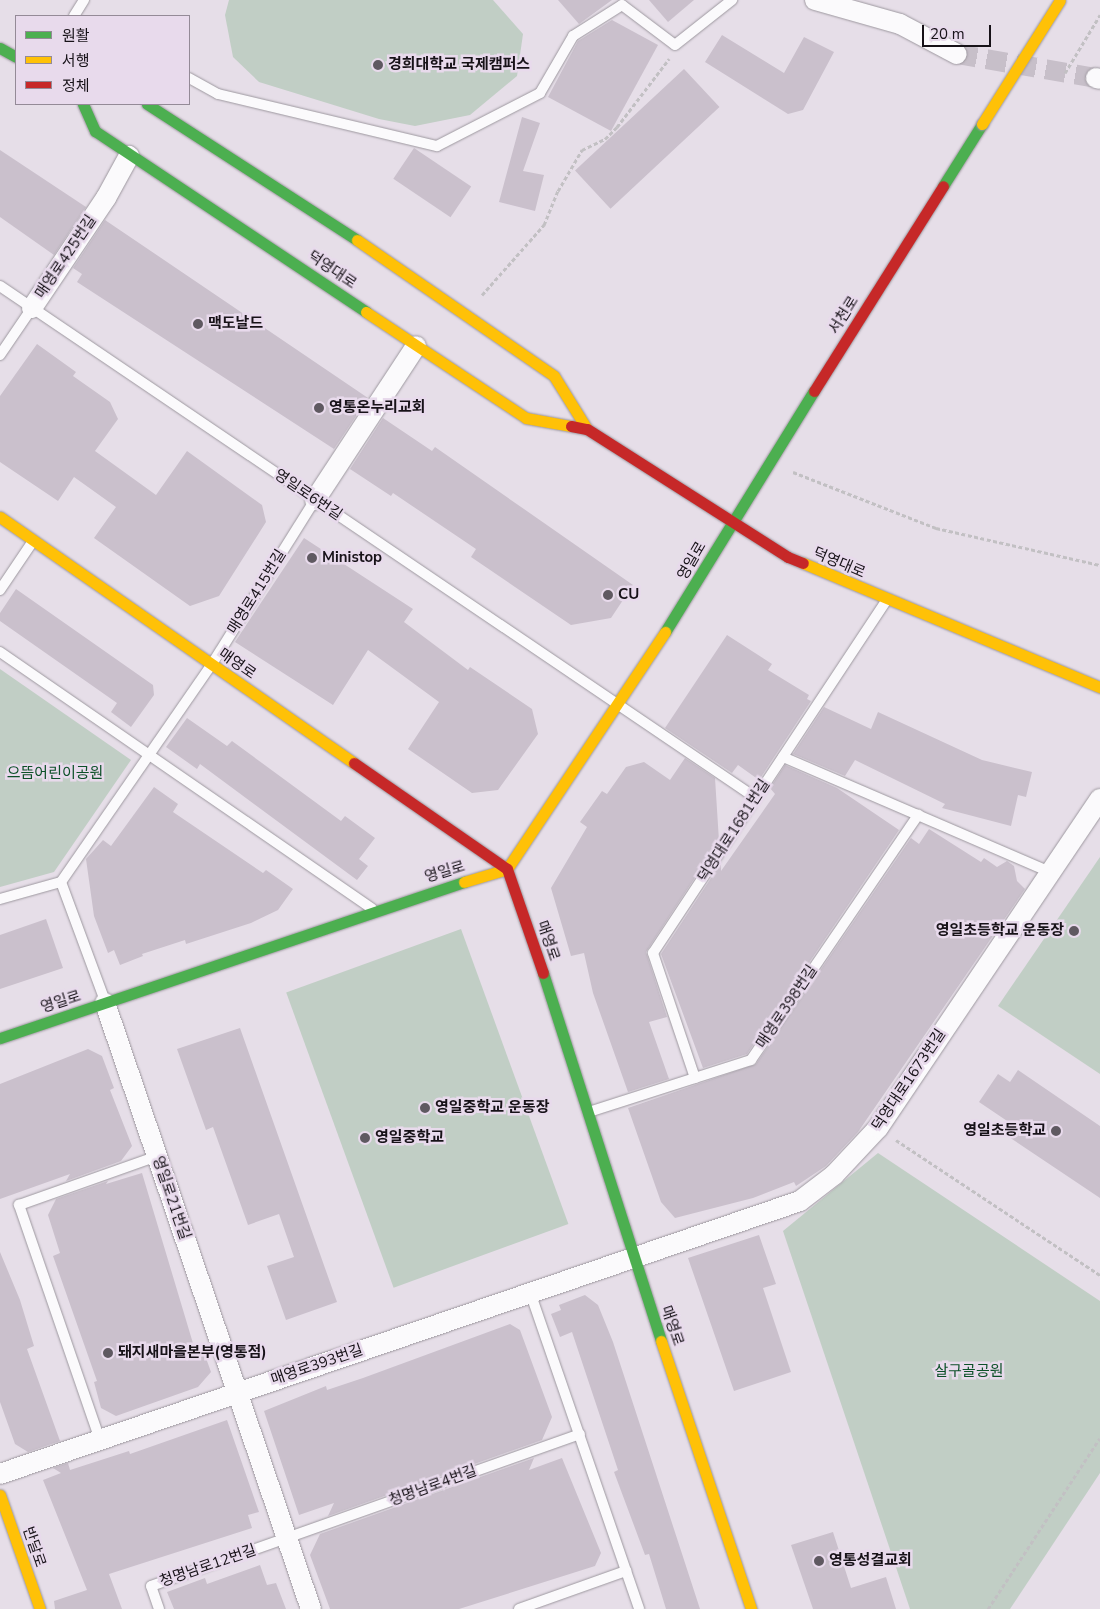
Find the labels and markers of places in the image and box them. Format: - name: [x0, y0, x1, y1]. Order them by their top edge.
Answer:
- place label: 경희대학교 국제캠퍼스: [388, 56, 530, 74]
- marker: 경희대학교 국제캠퍼스: [372, 59, 384, 71]
- place label: 맥도날드: [208, 315, 263, 333]
- marker: 맥도날드: [192, 318, 204, 330]
- place label: 영통온누리교회: [329, 399, 426, 417]
- marker: 영통온누리교회: [313, 402, 325, 414]
- place label: Ministop: [322, 549, 382, 567]
- marker: Ministop: [306, 552, 318, 564]
- place label: CU: [618, 586, 639, 604]
- marker: CU: [602, 589, 614, 601]
- place label: 영일초등학교 운동장: [936, 922, 1064, 940]
- marker: 영일초등학교 운동장: [1068, 925, 1080, 937]
- place label: 영일중학교 운동장: [435, 1099, 549, 1117]
- marker: 영일중학교 운동장: [419, 1102, 431, 1114]
- place label: 영일초등학교: [963, 1122, 1046, 1140]
- marker: 영일초등학교: [1050, 1125, 1062, 1137]
- place label: 영일중학교: [375, 1129, 444, 1147]
- marker: 영일중학교: [359, 1132, 371, 1144]
- place label: 돼지새마을본부(영통점): [118, 1344, 267, 1362]
- marker: 돼지새마을본부(영통점): [102, 1347, 114, 1359]
- place label: 영통성결교회: [829, 1552, 912, 1570]
- marker: 영통성결교회: [813, 1555, 825, 1567]

